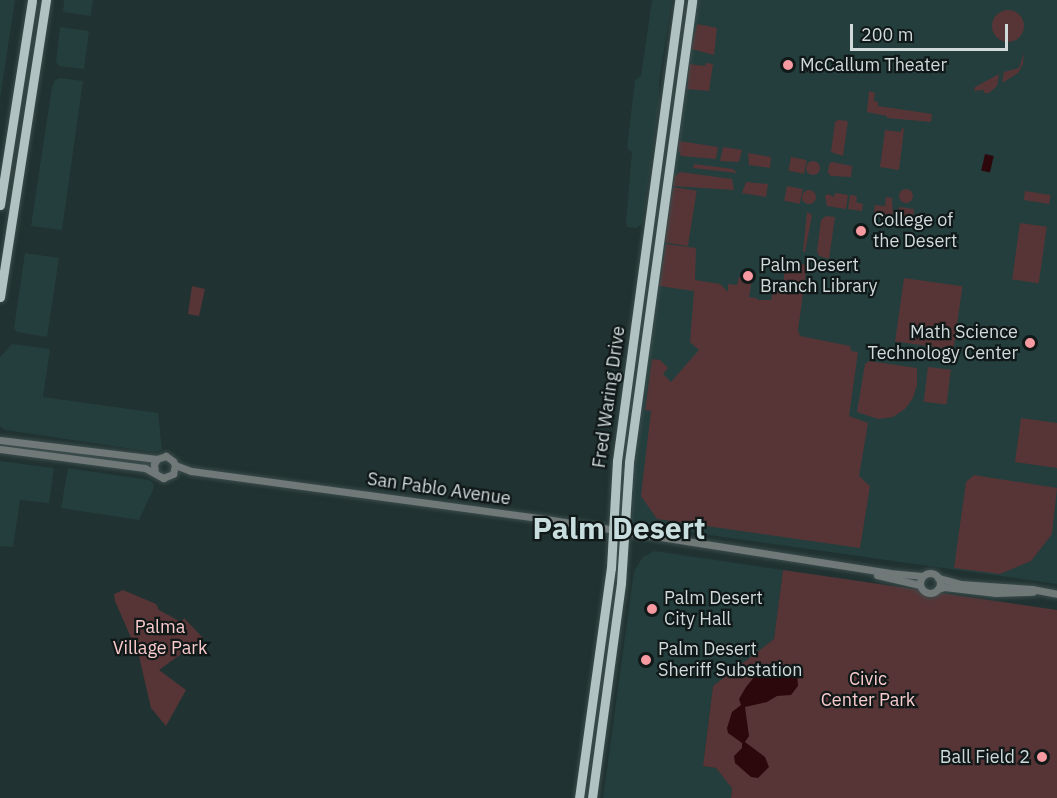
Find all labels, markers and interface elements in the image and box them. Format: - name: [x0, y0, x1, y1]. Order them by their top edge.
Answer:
- scale bar: [853, 12, 1010, 50]
- text: 200 m: [861, 23, 913, 46]
- place label: McCallum Theater: [800, 54, 947, 76]
- marker: McCallum Theater: [781, 58, 795, 72]
- place label: College of the Desert: [873, 210, 957, 252]
- marker: College of the Desert: [854, 224, 868, 238]
- place label: Palm Desert Branch Library: [760, 255, 878, 298]
- marker: Palm Desert Branch Library: [741, 269, 755, 283]
- place label: Math Science Technology Center: [868, 322, 1018, 364]
- street label: Fred Waring Drive: [588, 325, 630, 469]
- marker: Math Science Technology Center: [1023, 336, 1037, 350]
- street label: San Pablo Avenue: [366, 468, 512, 510]
- district label: Palm Desert: [533, 510, 705, 546]
- place label: Palm Desert City Hall: [664, 588, 763, 630]
- marker: Palm Desert City Hall: [645, 602, 659, 616]
- park label: Palma Village Park: [113, 617, 207, 660]
- place label: Palm Desert Sheriff Substation: [658, 639, 802, 682]
- marker: Palm Desert Sheriff Substation: [639, 653, 653, 667]
- park label: Civic Center Park: [821, 669, 915, 712]
- place label: Ball Field 2: [940, 746, 1030, 768]
- marker: Ball Field 2: [1035, 750, 1049, 764]

